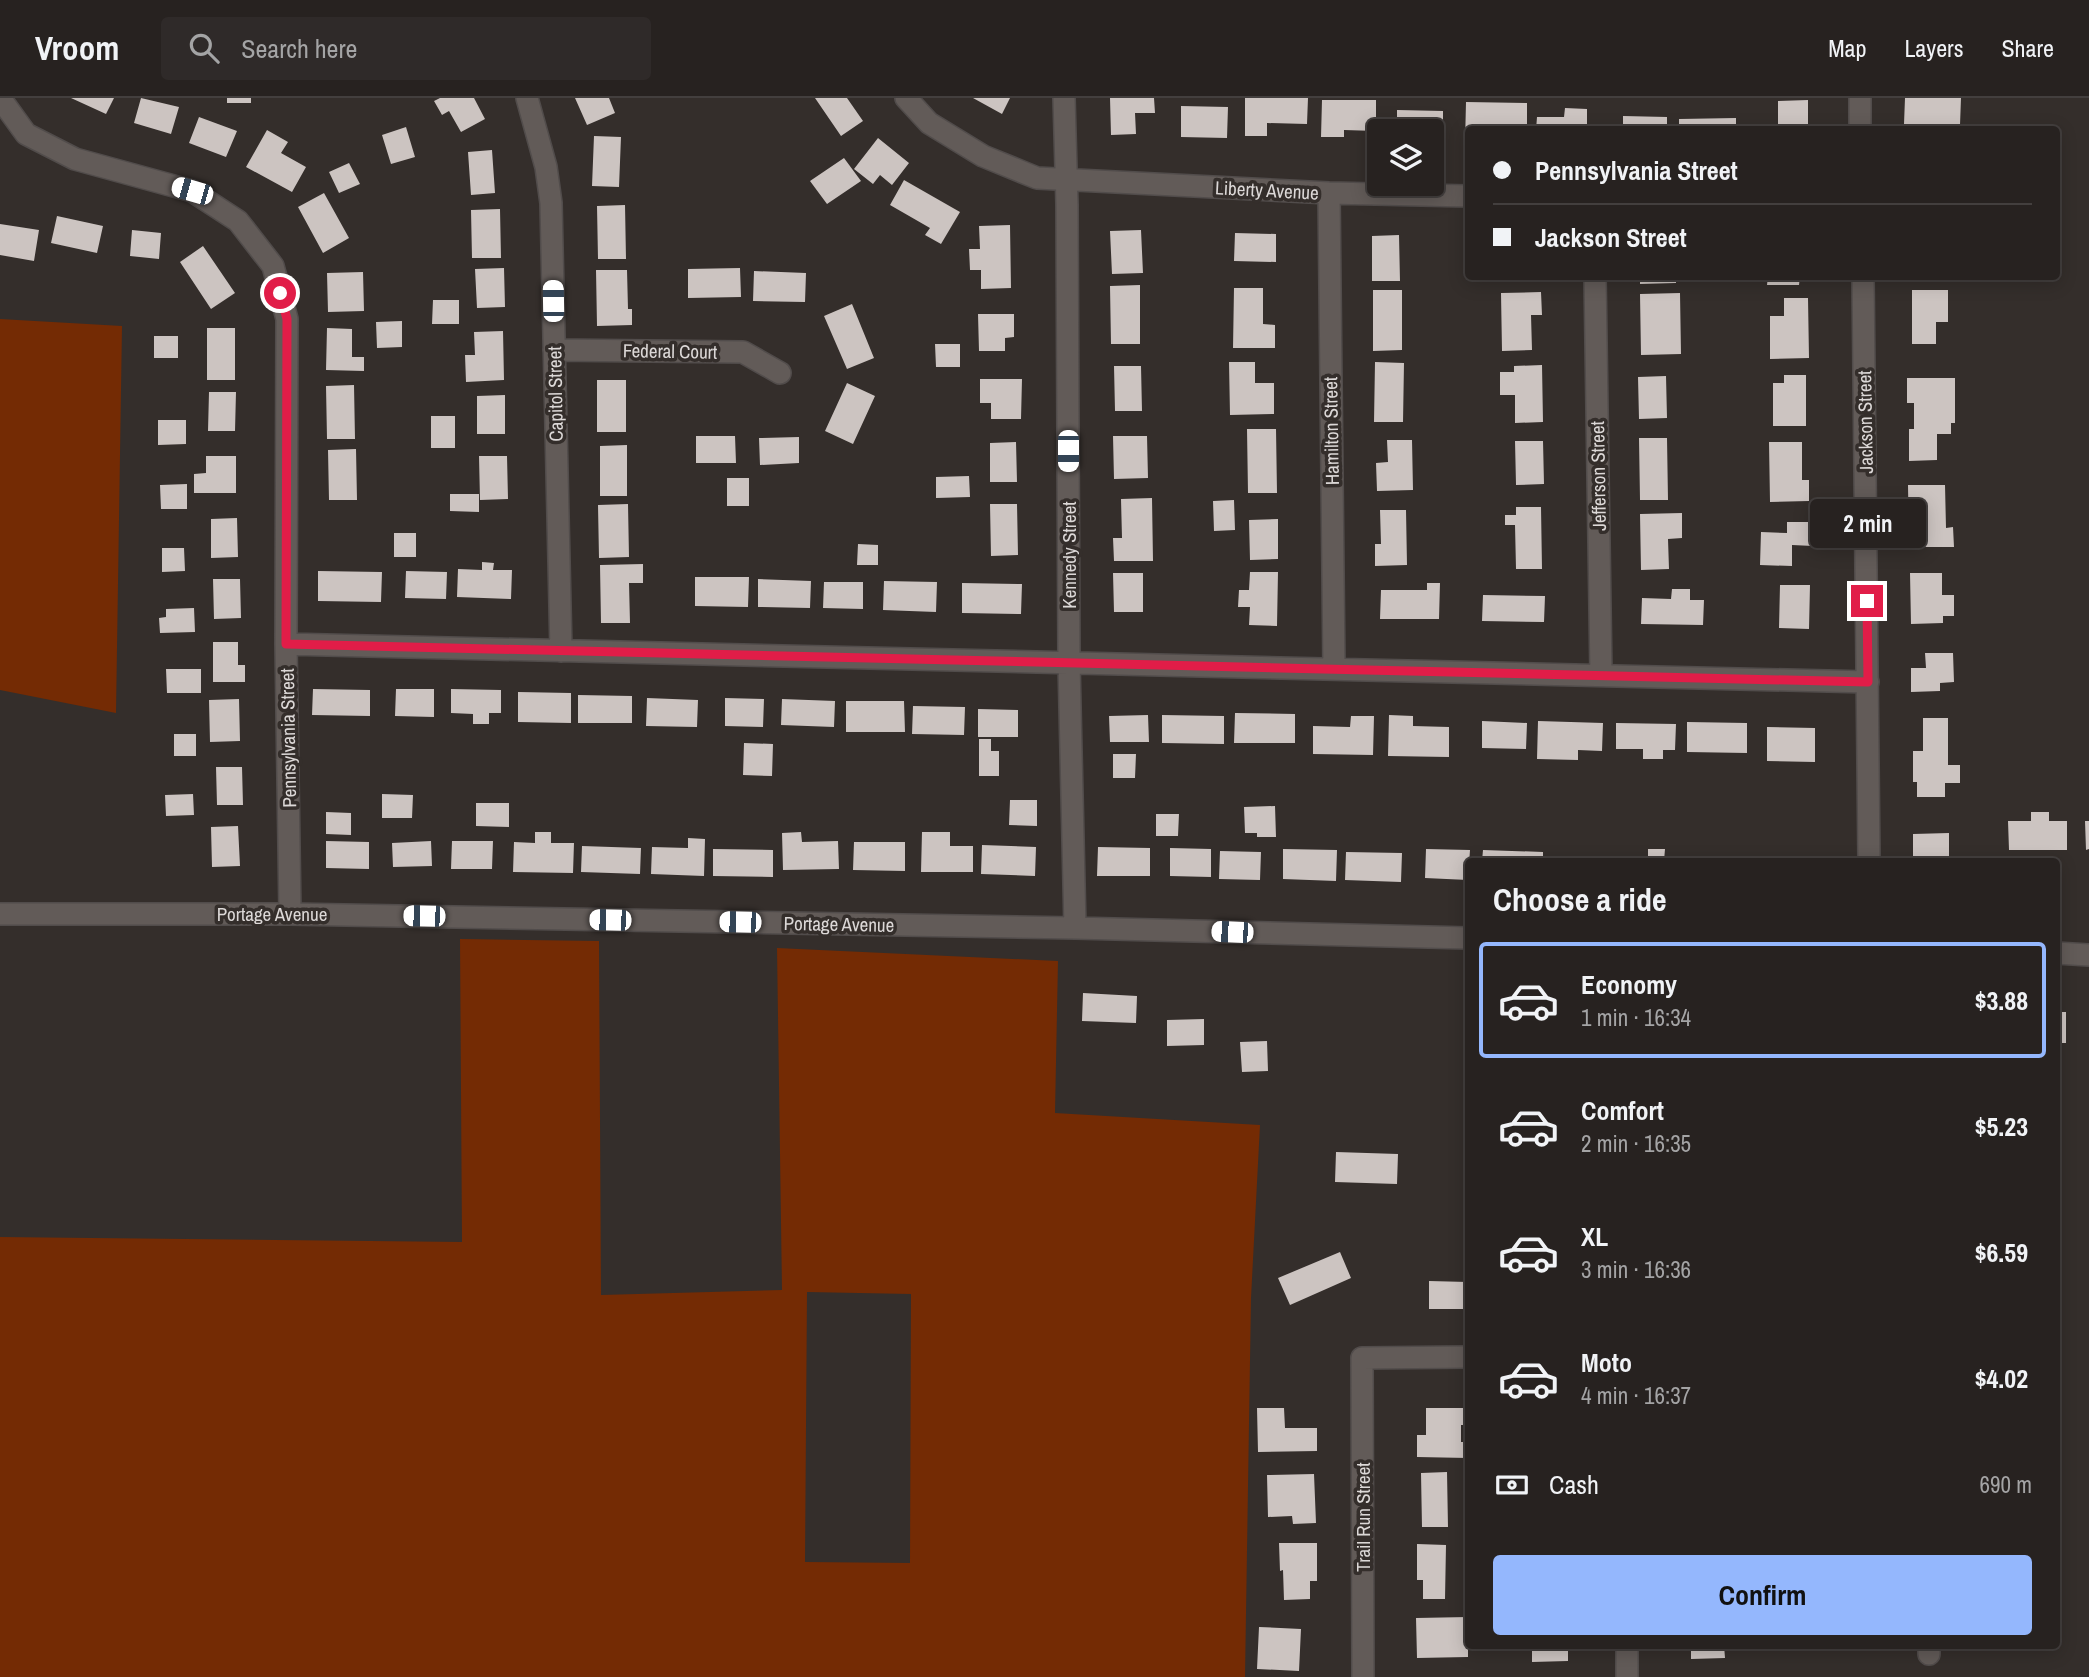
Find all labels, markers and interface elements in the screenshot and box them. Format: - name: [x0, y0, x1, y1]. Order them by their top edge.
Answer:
- search box: [161, 17, 651, 80]
- text: Vroom: [35, 26, 119, 70]
- icon: search: [185, 29, 223, 67]
- text: Search here: [241, 31, 357, 66]
- text: Map: [1828, 32, 1866, 64]
- text: Layers: [1904, 32, 1963, 64]
- text: Share: [2001, 32, 2054, 64]
- map controls: [1367, 119, 1444, 196]
- button: layers: [1367, 119, 1444, 196]
- text: Pennsylvania Street: [1535, 153, 1738, 188]
- street label: Liberty Avenue: [1215, 174, 1319, 206]
- car: [169, 175, 216, 207]
- text: Jackson Street: [1535, 220, 1687, 255]
- route start: [264, 277, 296, 309]
- car: [543, 280, 564, 322]
- street label: Federal Court: [623, 337, 718, 365]
- street label: Capitol Street: [541, 345, 569, 442]
- street label: Jackson Street: [1851, 370, 1879, 474]
- street label: Hamilton Street: [1317, 376, 1345, 485]
- street label: Jefferson Street: [1584, 420, 1612, 531]
- car: [1058, 430, 1079, 472]
- callout: 2 min: [1809, 500, 1925, 548]
- street label: Kennedy Street: [1056, 501, 1082, 609]
- text: 2 min: [1843, 508, 1893, 539]
- route end: [1851, 585, 1883, 617]
- street label: Pennsylvania Street: [274, 667, 302, 808]
- text: Choose a ride: [1493, 878, 1667, 921]
- street label: Portage Avenue: [217, 901, 327, 927]
- car: [403, 905, 446, 927]
- car: [589, 909, 632, 931]
- street label: Portage Avenue: [783, 910, 895, 938]
- car: [719, 911, 762, 933]
- car: [1211, 921, 1254, 943]
- text: Economy: [1581, 967, 1677, 1002]
- icon: car: [1497, 969, 1560, 1032]
- text: $3.88: [1975, 983, 2028, 1018]
- text: 1 min · 16:34: [1581, 1002, 1691, 1033]
- text: Comfort: [1581, 1093, 1664, 1128]
- icon: car: [1497, 1095, 1560, 1158]
- text: $5.23: [1975, 1109, 2028, 1144]
- text: 2 min · 16:35: [1581, 1128, 1691, 1159]
- text: XL: [1581, 1219, 1608, 1254]
- icon: car: [1497, 1221, 1560, 1284]
- text: $6.59: [1975, 1235, 2028, 1270]
- text: 3 min · 16:36: [1581, 1254, 1691, 1285]
- text: Moto: [1581, 1345, 1632, 1380]
- icon: car: [1497, 1347, 1560, 1410]
- text: $4.02: [1975, 1361, 2028, 1396]
- text: 4 min · 16:37: [1581, 1380, 1691, 1411]
- street label: Trail Run Street: [1350, 1462, 1376, 1572]
- icon: cash: [1493, 1466, 1531, 1504]
- text: Cash: [1549, 1467, 1599, 1502]
- text: 690 m: [1980, 1469, 2032, 1500]
- button: Confirm: [1493, 1555, 2032, 1635]

